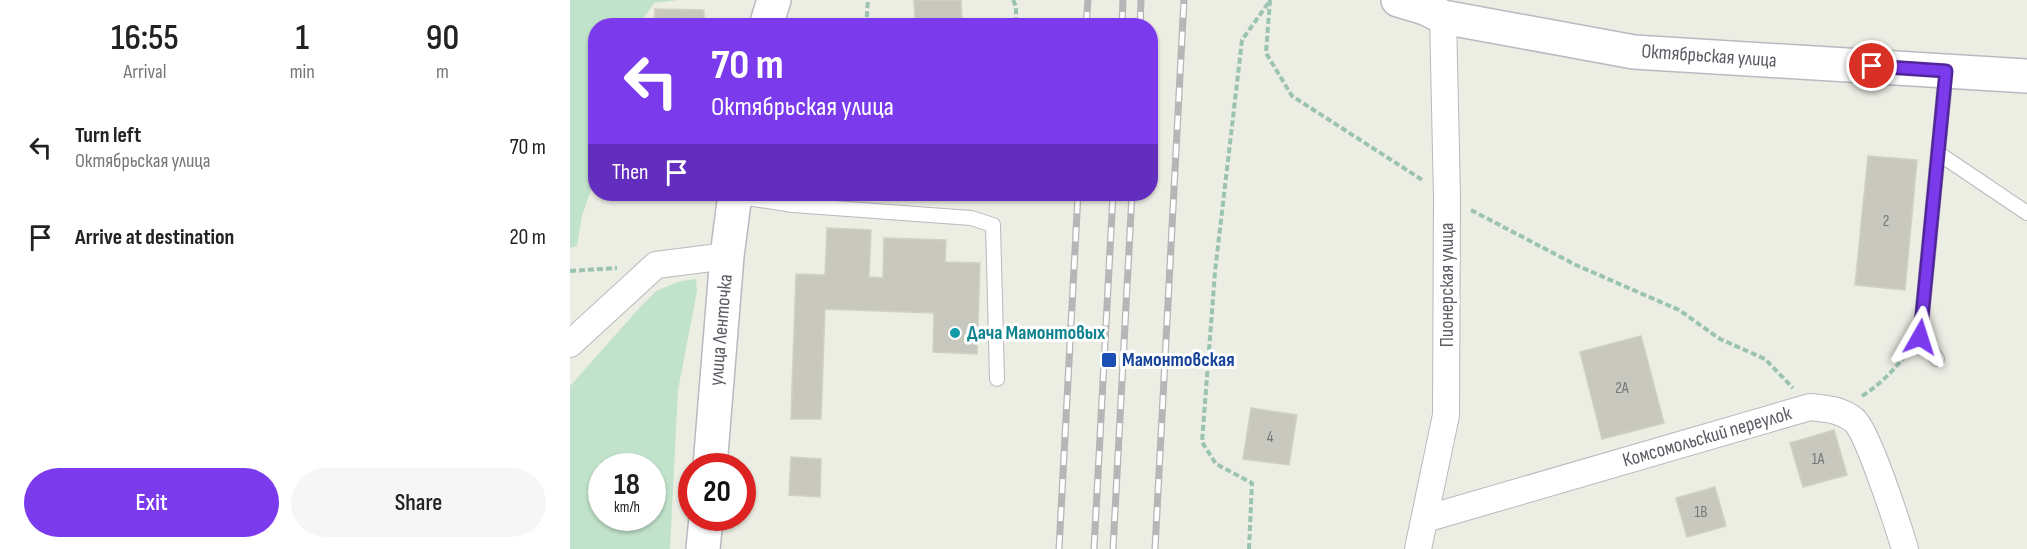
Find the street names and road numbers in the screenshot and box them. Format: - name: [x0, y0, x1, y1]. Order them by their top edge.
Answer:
- street label: Октябрьская улица: [1641, 39, 1777, 73]
- street label: Пионерская улица: [1435, 223, 1459, 347]
- street label: улица Ленточка: [704, 273, 738, 387]
- street label: Комсомольский переулок: [1620, 401, 1795, 473]

